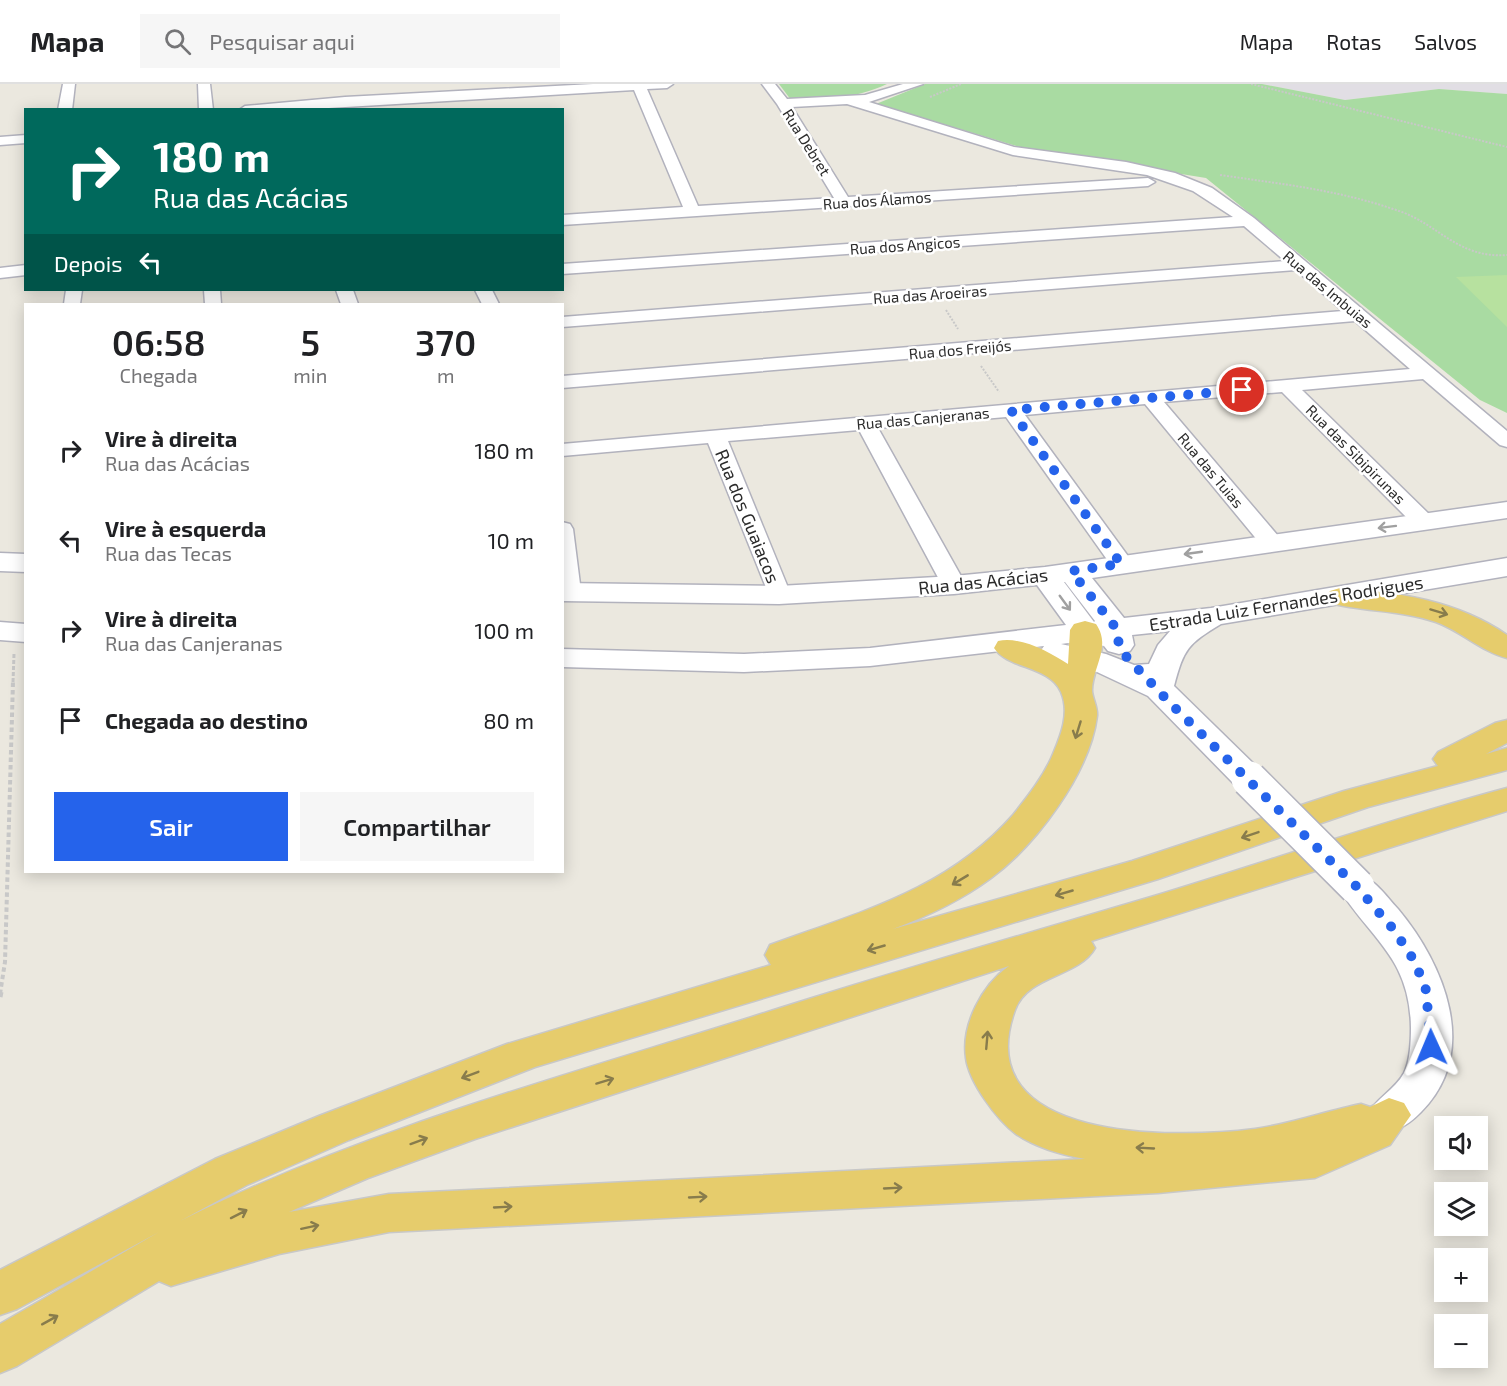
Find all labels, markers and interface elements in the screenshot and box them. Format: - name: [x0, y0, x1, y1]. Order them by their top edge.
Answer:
- search box: [140, 14, 560, 68]
- text: Mapa: [30, 24, 104, 58]
- icon: search: [161, 25, 194, 58]
- text: Pesquisar aqui: [209, 28, 355, 54]
- text: Mapa: [1240, 29, 1293, 54]
- text: Rotas: [1326, 29, 1381, 54]
- text: Salvos: [1414, 29, 1477, 54]
- street label: Rua Debret: [779, 105, 835, 179]
- text: 180 m: [153, 130, 270, 180]
- icon: right: [54, 132, 132, 210]
- text: Rua das Acácias: [153, 181, 349, 213]
- street label: Rua dos Álamos: [822, 187, 932, 213]
- street label: Rua dos Angicos: [849, 232, 961, 258]
- icon: left: [134, 246, 167, 279]
- street label: Rua das Imbuias: [1280, 246, 1376, 332]
- text: Depois: [54, 250, 122, 276]
- street label: Rua das Aroeiras: [872, 281, 988, 307]
- text: 06:58: [112, 320, 206, 363]
- text: 5: [301, 320, 320, 363]
- text: 370: [415, 320, 476, 363]
- street label: Rua dos Freijós: [908, 336, 1012, 363]
- text: Chegada: [120, 363, 198, 387]
- text: min: [293, 363, 327, 387]
- text: m: [437, 363, 454, 387]
- pin: [1216, 364, 1267, 415]
- icon: arrive: [1225, 373, 1258, 406]
- street label: Rua das Sibipirunas: [1303, 401, 1409, 507]
- street label: Rua das Canjeranas: [856, 403, 990, 434]
- text: Vire à direita: [105, 425, 237, 451]
- street label: Rua das Tuias: [1174, 429, 1248, 511]
- icon: right: [54, 434, 87, 467]
- text: 180 m: [474, 437, 534, 463]
- street label: Rua dos Guaiacos: [711, 446, 785, 586]
- text: Rua das Acácias: [105, 451, 250, 475]
- text: Vire à esquerda: [105, 515, 266, 541]
- one-way arrow: [1377, 522, 1397, 533]
- icon: left: [54, 524, 87, 557]
- text: 10 m: [488, 527, 534, 553]
- text: Rua das Tecas: [105, 541, 232, 565]
- one-way arrow: [1184, 548, 1204, 559]
- street label: Rua das Acácias: [917, 563, 1049, 599]
- street label: Estrada Luiz Fernandes Rodrigues: [1147, 570, 1425, 636]
- one-way arrow: [1059, 595, 1071, 611]
- text: Vire à direita: [105, 605, 237, 631]
- one-way arrow: [1429, 608, 1448, 619]
- icon: right: [54, 614, 87, 647]
- text: 100 m: [475, 617, 534, 643]
- text: Rua das Canjeranas: [105, 631, 283, 655]
- icon: arrive: [54, 704, 87, 737]
- text: Chegada ao destino: [105, 707, 308, 733]
- text: 80 m: [483, 707, 534, 733]
- one-way arrow: [1072, 720, 1083, 739]
- button: Sair: [54, 792, 288, 861]
- button: Compartilhar: [300, 792, 534, 861]
- one-way arrow: [1241, 830, 1259, 841]
- one-way arrow: [952, 874, 969, 886]
- one-way arrow: [1054, 888, 1073, 899]
- one-way arrow: [867, 943, 886, 954]
- position arrow: [1399, 1015, 1463, 1079]
- one-way arrow: [982, 1030, 993, 1050]
- one-way arrow: [461, 1071, 480, 1082]
- one-way arrow: [595, 1075, 614, 1086]
- map controls: [1434, 1116, 1488, 1368]
- button: sound: [1434, 1116, 1488, 1170]
- one-way arrow: [409, 1135, 428, 1146]
- one-way arrow: [1136, 1142, 1156, 1153]
- one-way arrow: [882, 1182, 902, 1193]
- button: layers: [1434, 1182, 1488, 1236]
- one-way arrow: [687, 1192, 707, 1203]
- one-way arrow: [493, 1201, 513, 1212]
- one-way arrow: [229, 1208, 247, 1220]
- one-way arrow: [299, 1221, 319, 1232]
- button: +: [1434, 1248, 1488, 1302]
- one-way arrow: [41, 1313, 58, 1325]
- button: −: [1434, 1314, 1488, 1368]

